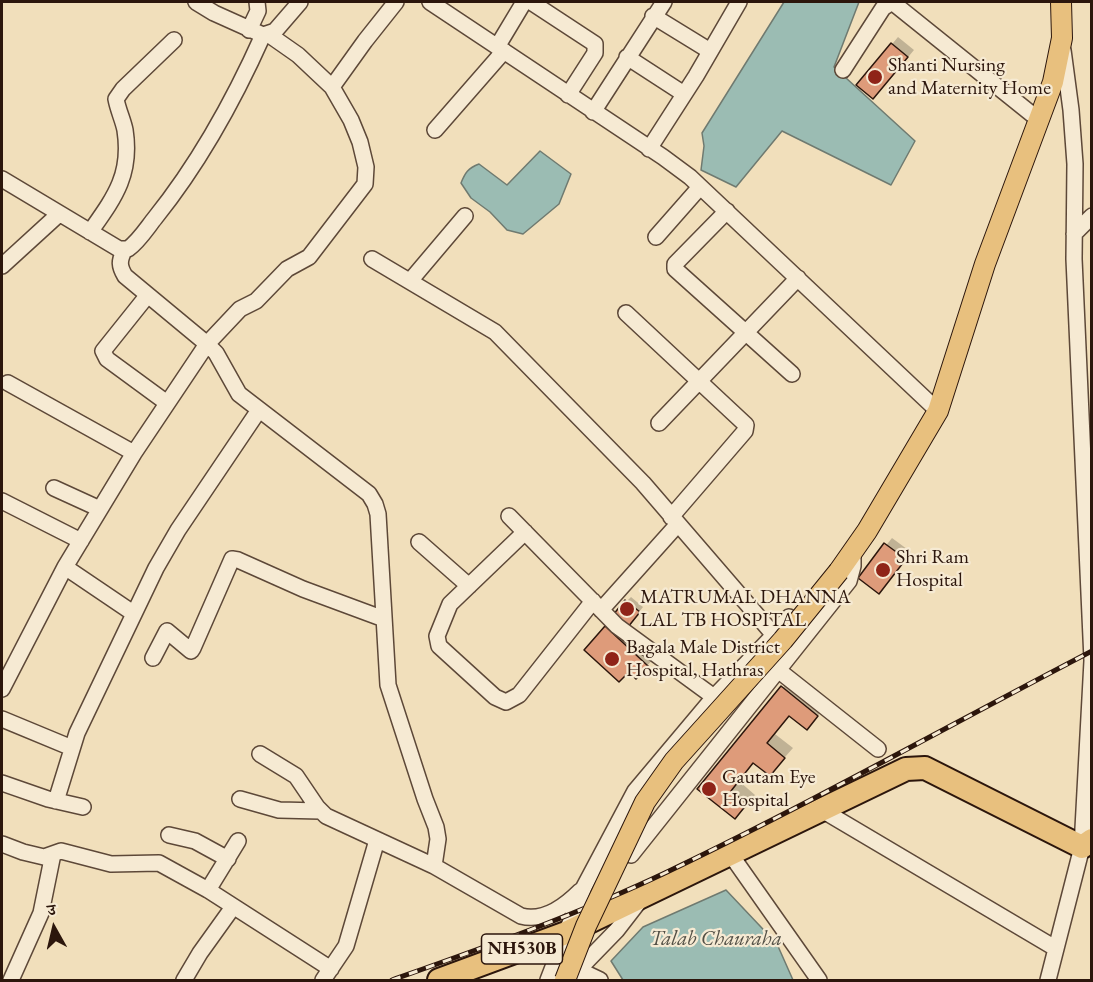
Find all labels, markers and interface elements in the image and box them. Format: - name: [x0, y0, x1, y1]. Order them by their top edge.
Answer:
- place label: Shanti Nursing and Maternity Home: [888, 54, 1051, 101]
- marker: Shanti Nursing and Maternity Home: [866, 68, 884, 86]
- place label: Shri Ram Hospital: [896, 546, 969, 593]
- marker: Shri Ram Hospital: [874, 561, 892, 579]
- place label: MATRUMAL DHANNA LAL TB HOSPITAL: [640, 586, 851, 633]
- marker: MATRUMAL DHANNA LAL TB HOSPITAL: [618, 600, 636, 618]
- place label: Bagala Male District Hospital, Hathras: [626, 636, 780, 683]
- marker: Bagala Male District Hospital, Hathras: [603, 650, 621, 668]
- place label: Gautam Eye Hospital: [722, 766, 816, 813]
- marker: Gautam Eye Hospital: [700, 780, 718, 798]
- north arrow: [24, 898, 84, 958]
- text: उ: [46, 899, 57, 921]
- water label: Talab Chauraha: [650, 926, 782, 952]
- road number: NH530B: [482, 934, 562, 964]

